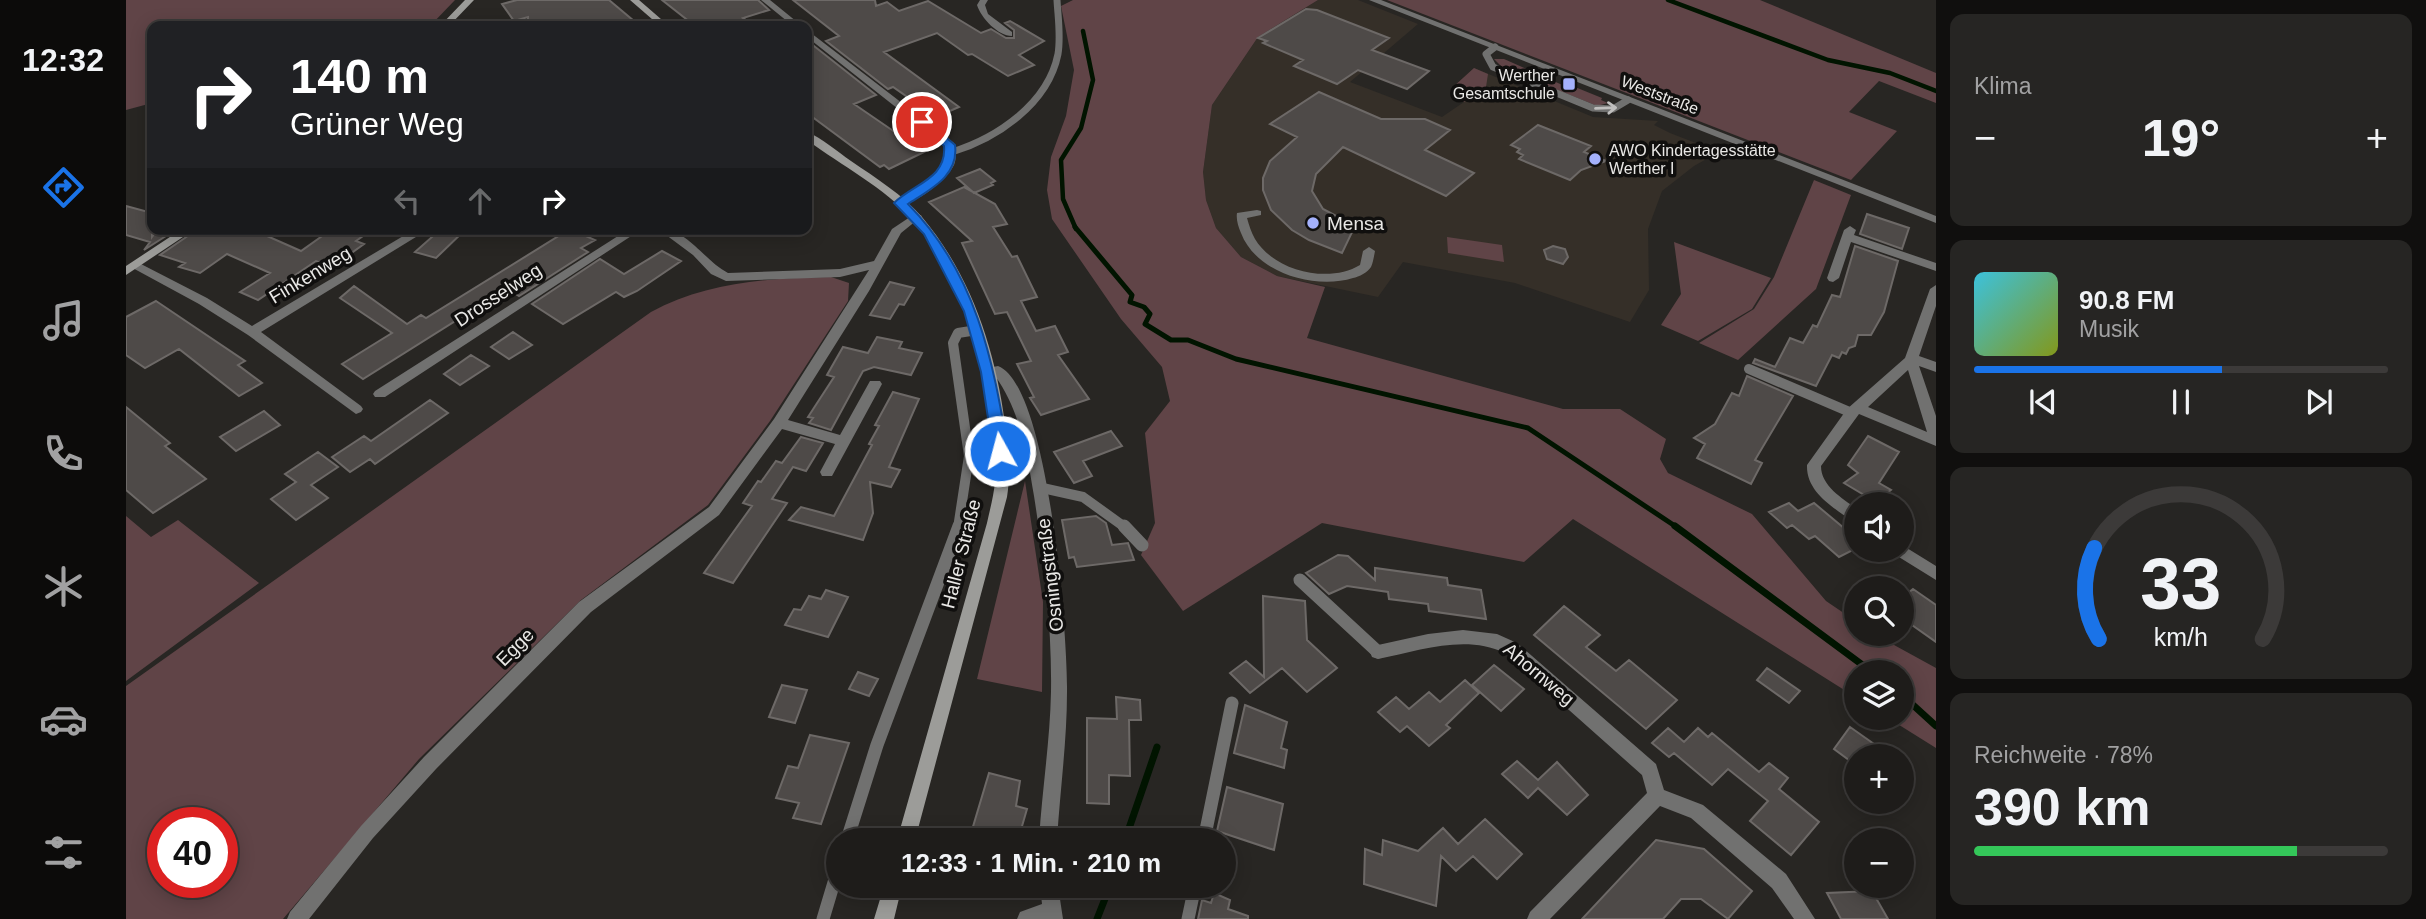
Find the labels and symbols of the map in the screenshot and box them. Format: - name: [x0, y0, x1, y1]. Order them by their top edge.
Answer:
- place label: Werther Gesamtschule: [1453, 67, 1556, 102]
- street label: Weststraße: [1619, 72, 1701, 118]
- marker: Werther Gesamtschule: [1561, 76, 1577, 92]
- pin: [892, 92, 952, 152]
- one-way arrow: [1595, 101, 1618, 114]
- place label: AWO Kindertagesstätte Werther I: [1609, 142, 1776, 177]
- marker: AWO Kindertagesstätte Werther I: [1587, 151, 1603, 167]
- place label: Mensa: [1327, 213, 1384, 234]
- marker: Mensa: [1305, 215, 1321, 231]
- street label: Finkenweg: [265, 242, 355, 308]
- street label: Drosselweg: [451, 259, 545, 331]
- position arrow: [963, 414, 1037, 488]
- street label: Haller Straße: [937, 497, 985, 611]
- street label: Osningstraße: [1033, 517, 1067, 633]
- street label: Egge: [492, 624, 538, 670]
- street label: Ahornweg: [1499, 638, 1579, 710]
- speed limit sign: 40: [147, 807, 238, 898]

